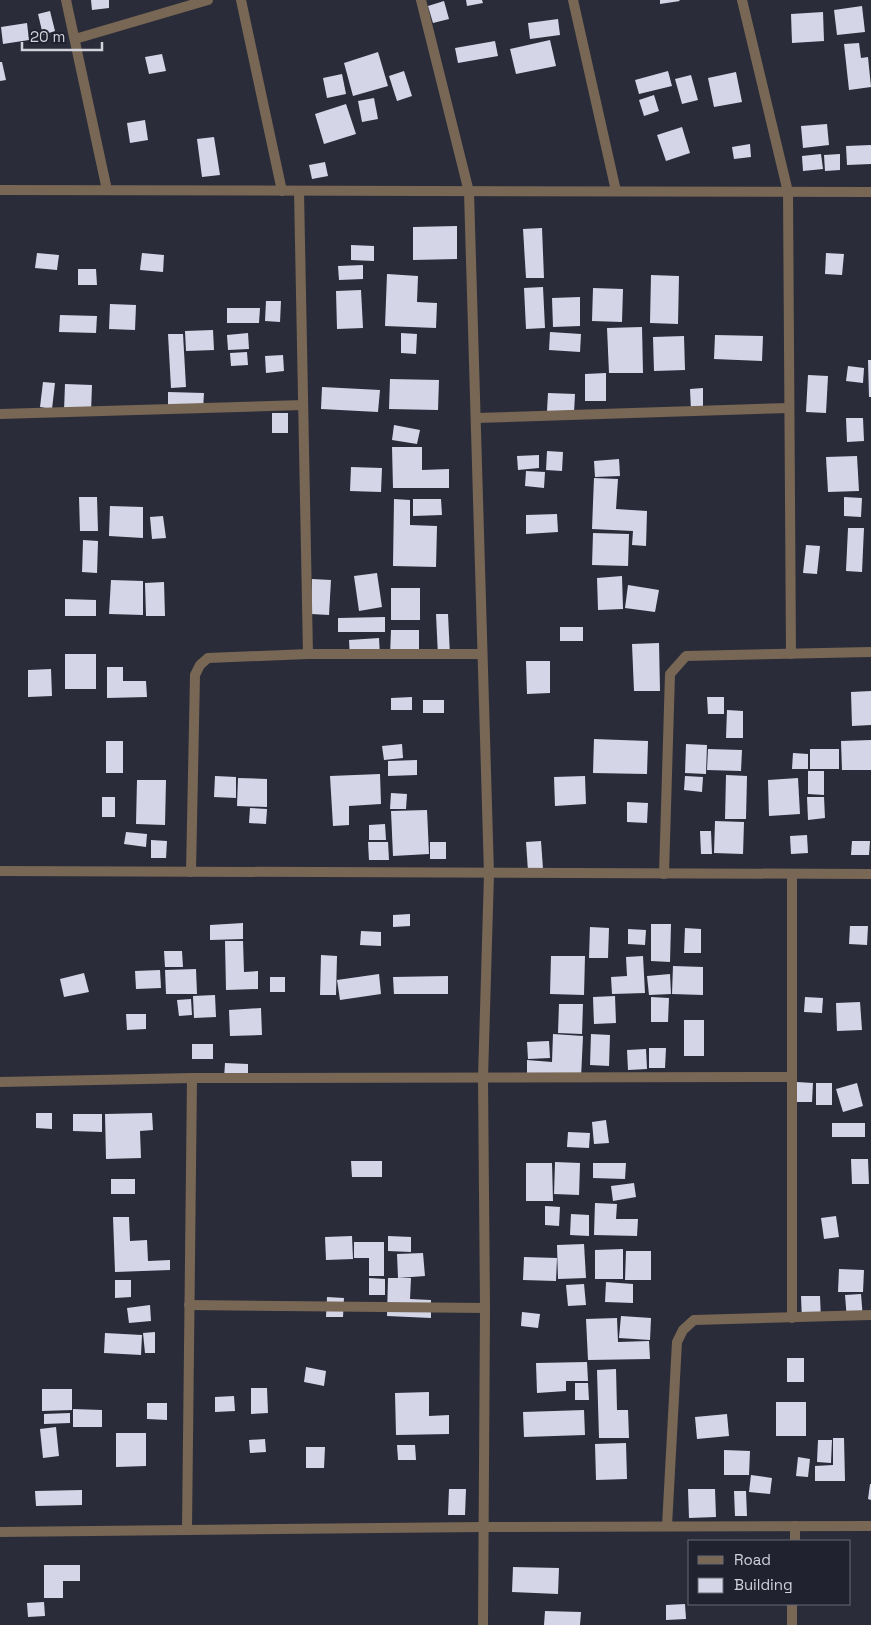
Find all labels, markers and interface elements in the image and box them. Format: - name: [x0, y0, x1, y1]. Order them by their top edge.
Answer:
- scale bar: [22, 20, 102, 52]
- text: 20 m: [30, 27, 65, 46]
- legend: [688, 1540, 851, 1605]
- text: Road: [734, 1550, 771, 1569]
- text: Building: [734, 1575, 793, 1594]

